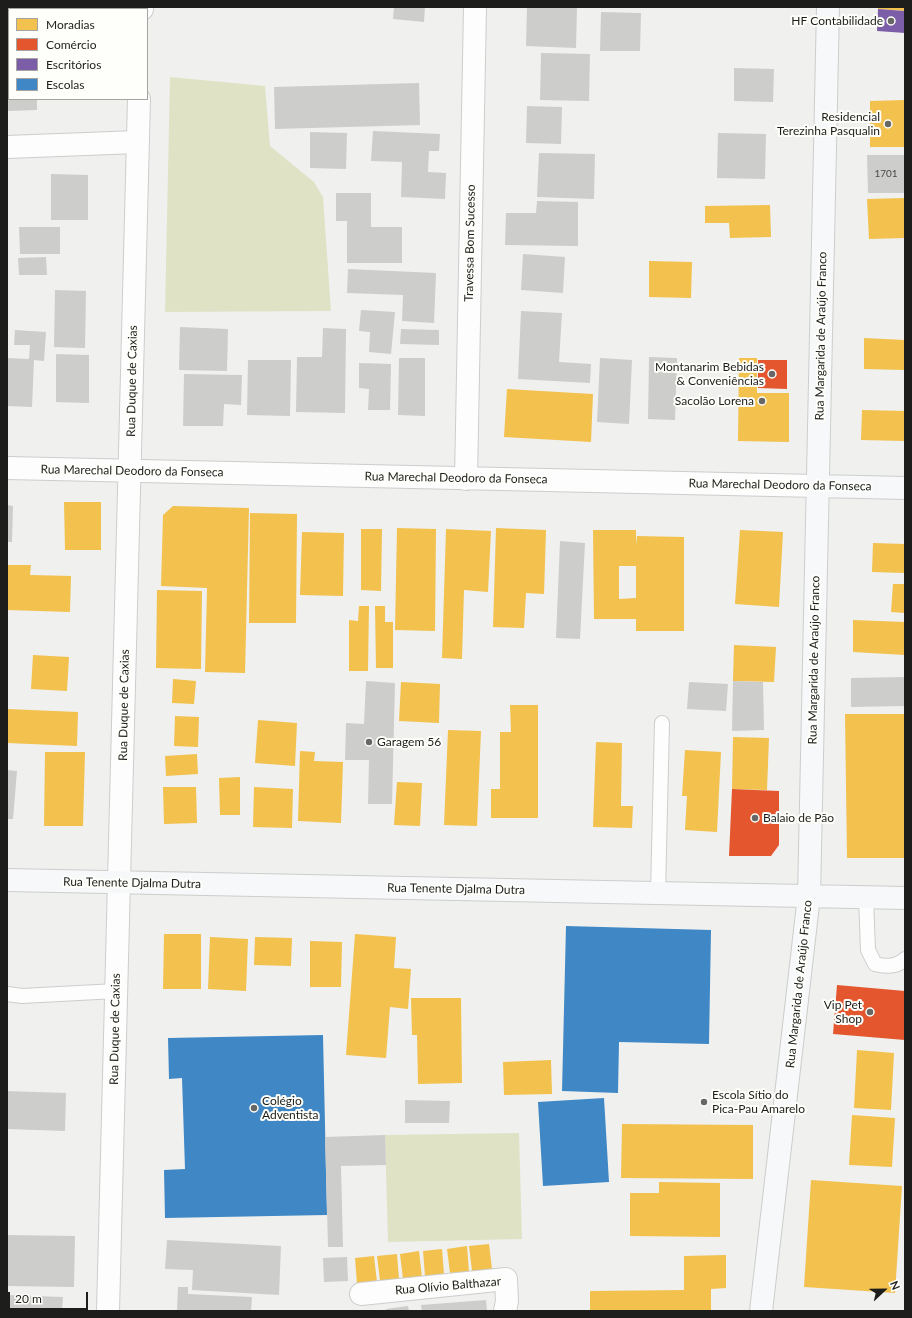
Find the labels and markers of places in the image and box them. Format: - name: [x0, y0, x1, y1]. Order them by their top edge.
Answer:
- place label: HF Contabilidade: [791, 14, 883, 28]
- marker: HF Contabilidade: [886, 16, 896, 26]
- place label: Residencial Terezinha Pasqualin: [777, 110, 880, 138]
- marker: Residencial Terezinha Pasqualin: [883, 119, 893, 129]
- place label: Montanarim Bebidas & Conveniências: [655, 360, 764, 388]
- marker: Montanarim Bebidas & Conveniências: [767, 369, 777, 379]
- place label: Sacolão Lorena: [675, 394, 754, 408]
- marker: Sacolão Lorena: [757, 396, 767, 406]
- place label: Garagem 56: [377, 735, 441, 749]
- marker: Garagem 56: [364, 737, 374, 747]
- place label: Balaio de Pão: [763, 811, 834, 825]
- marker: Balaio de Pão: [750, 813, 760, 823]
- place label: Vip Pet Shop: [824, 998, 862, 1026]
- marker: Vip Pet Shop: [865, 1007, 875, 1017]
- place label: Escola Sítio do Pica-Pau Amarelo: [712, 1088, 805, 1116]
- place label: Colégio Adventista: [262, 1094, 319, 1122]
- marker: Escola Sítio do Pica-Pau Amarelo: [699, 1097, 709, 1107]
- marker: Colégio Adventista: [249, 1103, 259, 1113]

